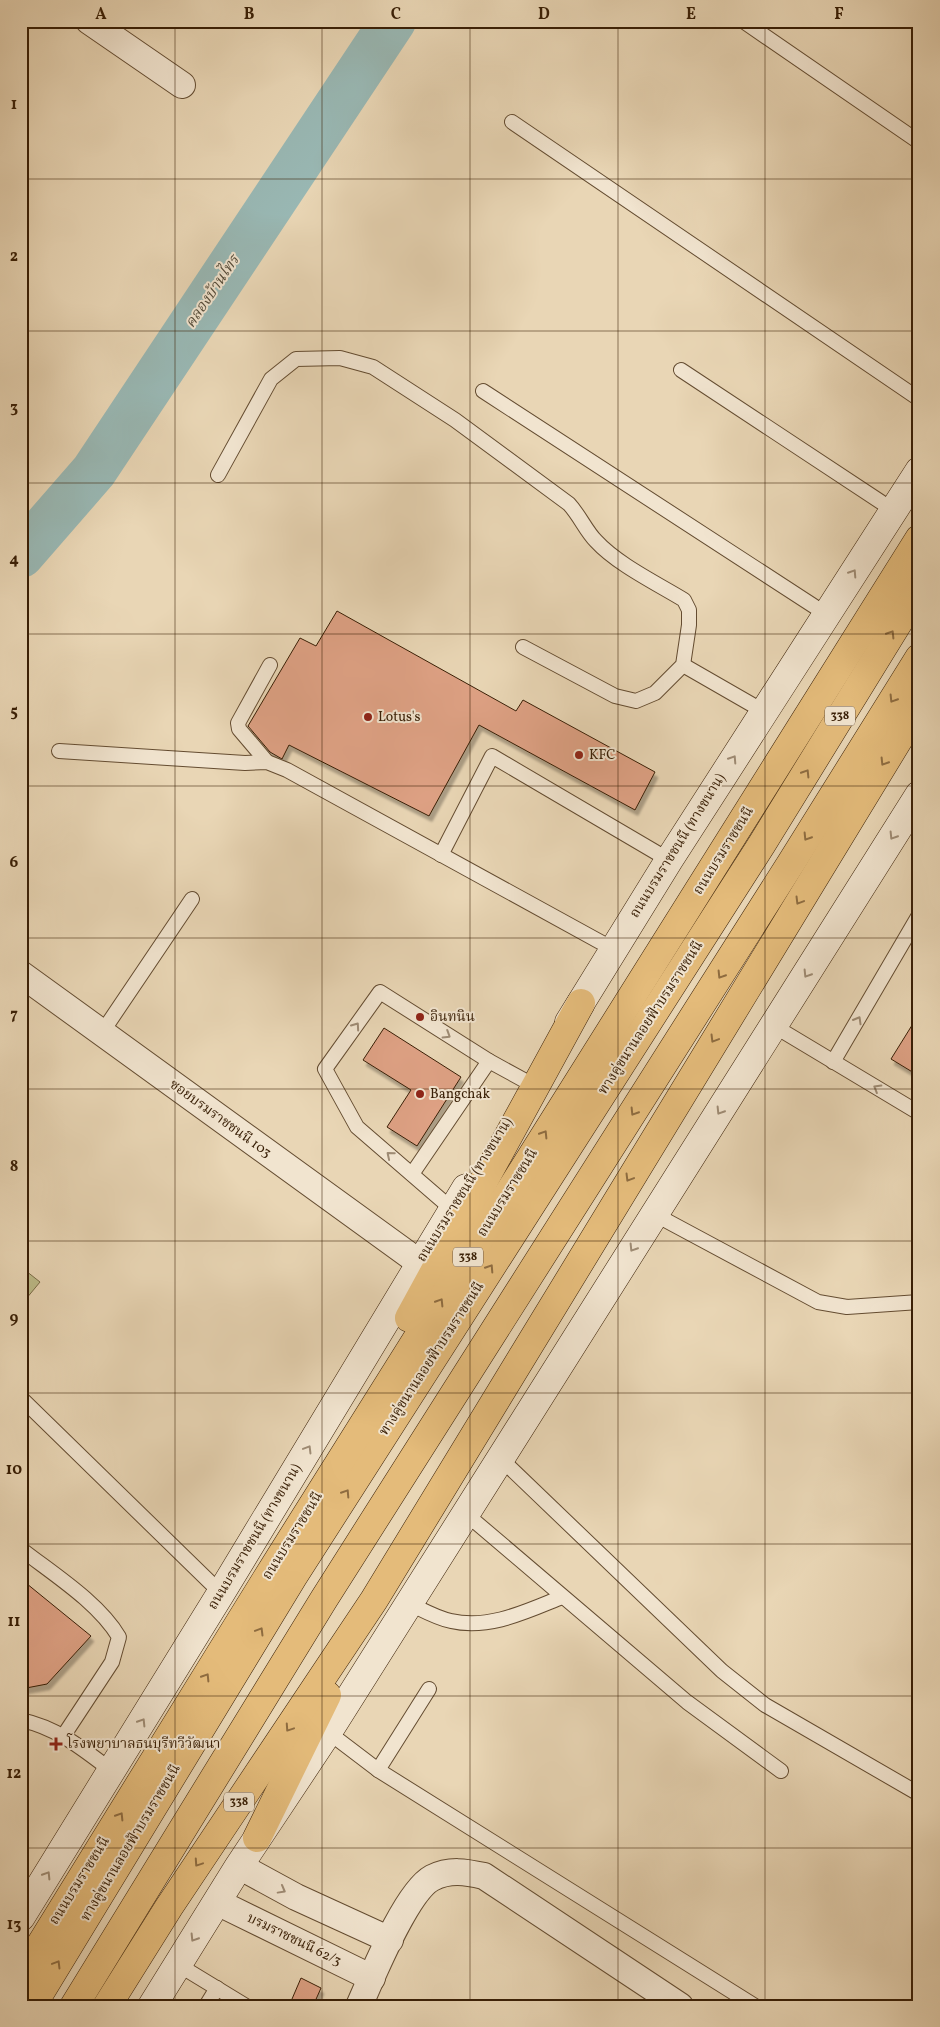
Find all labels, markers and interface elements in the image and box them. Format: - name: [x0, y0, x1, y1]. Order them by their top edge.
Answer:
- text: A: [95, 4, 107, 26]
- text: B: [244, 4, 255, 26]
- text: C: [391, 4, 401, 26]
- text: D: [538, 4, 550, 26]
- text: E: [686, 4, 696, 26]
- text: F: [834, 4, 844, 26]
- text: 1: [11, 94, 17, 116]
- text: 2: [10, 246, 18, 268]
- water label: คลองบ้านไทร: [179, 249, 246, 333]
- text: 3: [10, 397, 18, 419]
- text: 4: [9, 549, 19, 571]
- one-way arrow: [846, 569, 856, 578]
- one-way arrow: [884, 631, 894, 640]
- one-way arrow: [890, 694, 899, 703]
- text: 5: [10, 701, 18, 723]
- road number: 338: [825, 706, 855, 726]
- place label: Lotus's: [378, 708, 421, 727]
- marker: Lotus's: [362, 711, 374, 723]
- place label: KFC: [589, 746, 616, 765]
- marker: KFC: [573, 749, 585, 761]
- one-way arrow: [727, 756, 736, 765]
- one-way arrow: [881, 757, 890, 766]
- one-way arrow: [799, 769, 809, 778]
- street label: ถนนบรมราชชนนี (ทางขนาน): [627, 771, 729, 921]
- street label: ถนนบรมราชชนนี: [690, 804, 758, 898]
- one-way arrow: [890, 831, 899, 840]
- one-way arrow: [804, 832, 814, 841]
- text: 6: [10, 852, 19, 874]
- one-way arrow: [795, 895, 805, 904]
- street label: ทางคู่ขนานลอยฟ้าบรมราชชนนี: [594, 937, 708, 1099]
- one-way arrow: [803, 968, 813, 977]
- one-way arrow: [717, 969, 727, 978]
- text: 7: [10, 1004, 18, 1026]
- place label: อินทนิน: [430, 1008, 475, 1027]
- marker: อินทนิน: [414, 1011, 426, 1023]
- one-way arrow: [851, 1016, 861, 1025]
- one-way arrow: [350, 1022, 359, 1032]
- one-way arrow: [442, 1029, 451, 1038]
- one-way arrow: [711, 1034, 720, 1043]
- street label: ซอยบรมราชชนนี 103: [165, 1075, 275, 1163]
- one-way arrow: [873, 1084, 882, 1094]
- place label: Bangchak: [430, 1085, 490, 1104]
- marker: Bangchak: [414, 1088, 426, 1100]
- one-way arrow: [717, 1106, 726, 1115]
- one-way arrow: [630, 1107, 640, 1116]
- street label: ถนนบรมราชชนนี (ทางขนาน): [414, 1115, 516, 1265]
- one-way arrow: [538, 1131, 548, 1140]
- street label: ถนนบรมราชชนนี: [474, 1146, 542, 1240]
- one-way arrow: [386, 1152, 395, 1161]
- text: 8: [10, 1156, 18, 1178]
- one-way arrow: [626, 1173, 636, 1182]
- one-way arrow: [629, 1243, 639, 1252]
- road number: 338: [453, 1248, 483, 1266]
- one-way arrow: [484, 1264, 494, 1273]
- street label: ทางคู่ขนานลอยฟ้าบรมราชชนนี: [375, 1278, 489, 1440]
- one-way arrow: [433, 1298, 443, 1307]
- text: 9: [10, 1308, 19, 1330]
- one-way arrow: [302, 1445, 312, 1454]
- text: 10: [6, 1459, 22, 1481]
- street label: ถนนบรมราชชนนี (ทางขนาน): [204, 1460, 306, 1614]
- street label: ถนนบรมราชชนนี: [258, 1488, 328, 1584]
- one-way arrow: [340, 1490, 350, 1499]
- text: 11: [8, 1611, 20, 1633]
- one-way arrow: [254, 1627, 263, 1637]
- one-way arrow: [199, 1674, 209, 1683]
- one-way arrow: [135, 1719, 145, 1728]
- one-way arrow: [285, 1722, 295, 1731]
- place label: โรงพยาบาลธนบุรีทวีวัฒนา: [66, 1733, 221, 1754]
- marker: โรงพยาบาลธนบุรีทวีวัฒนา: [49, 1737, 63, 1751]
- street label: ทางคู่ขนานลอยฟ้าบรมราชชนนี: [77, 1761, 185, 1925]
- text: 12: [7, 1763, 21, 1785]
- road number: 338: [224, 1792, 254, 1811]
- one-way arrow: [114, 1812, 124, 1821]
- street label: ถนนบรมราชชนนี: [45, 1833, 115, 1929]
- one-way arrow: [195, 1857, 204, 1867]
- one-way arrow: [41, 1872, 50, 1881]
- one-way arrow: [276, 1883, 285, 1893]
- street label: บรมราชชนนี 62/3: [244, 1909, 344, 1971]
- text: 13: [7, 1914, 21, 1936]
- one-way arrow: [190, 1933, 200, 1942]
- one-way arrow: [51, 1961, 61, 1970]

